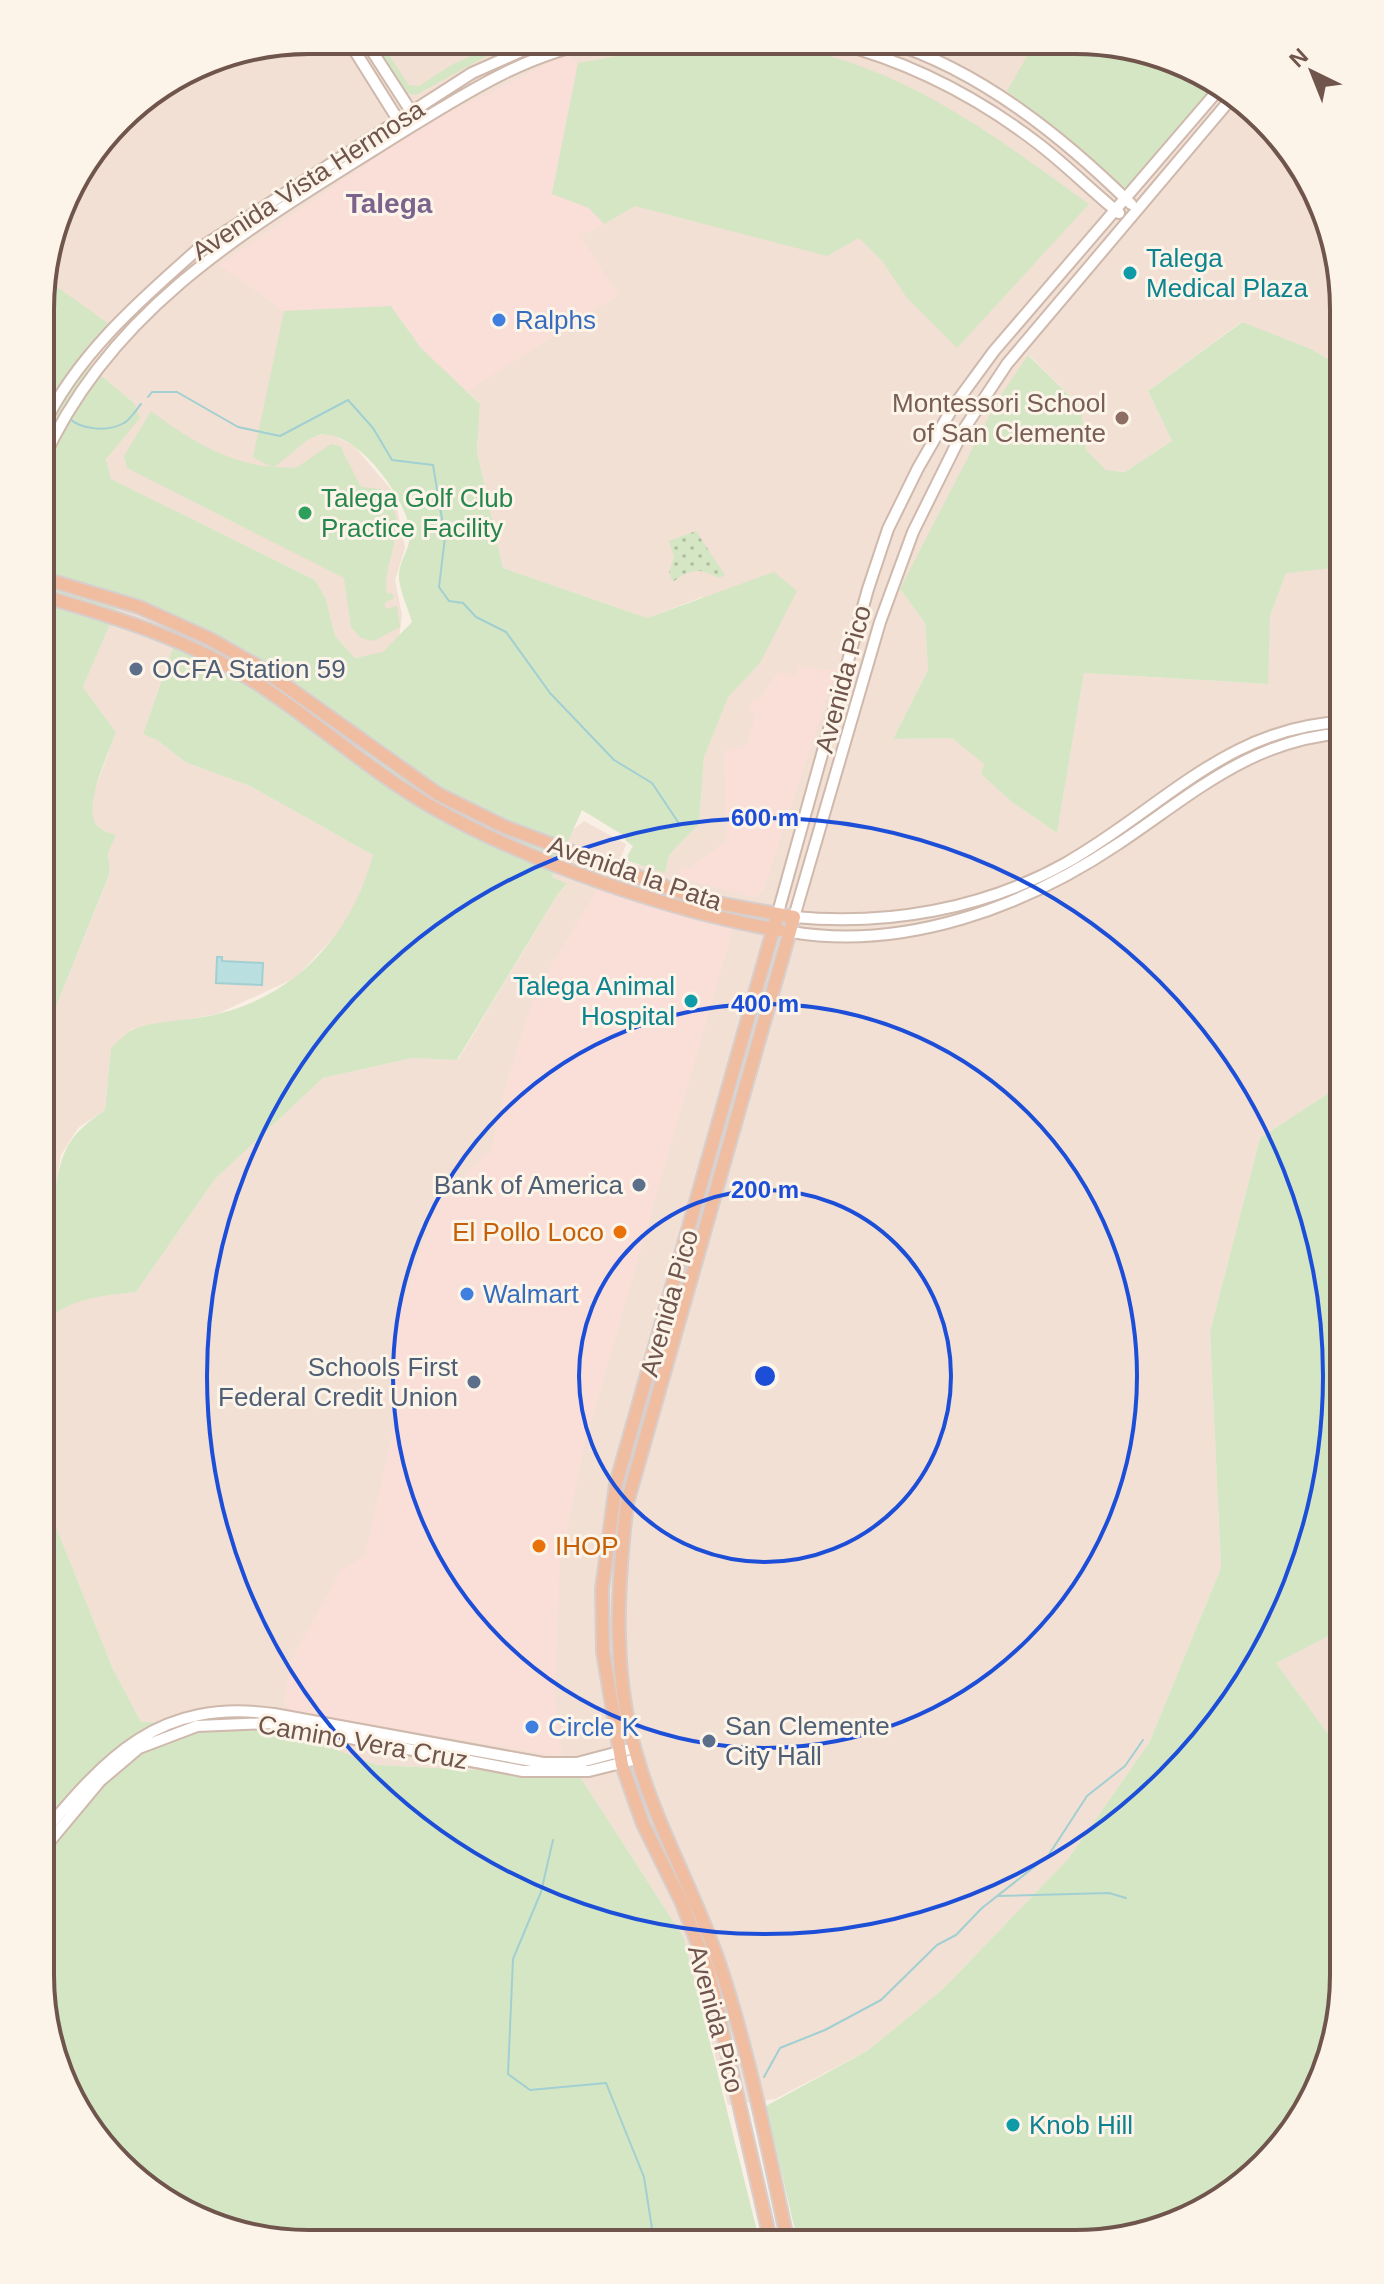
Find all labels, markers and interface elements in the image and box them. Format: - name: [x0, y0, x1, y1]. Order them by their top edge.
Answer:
- north arrow: [1272, 32, 1352, 112]
- text: N: [1284, 43, 1313, 72]
- street label: Avenida Vista Hermosa: [186, 93, 430, 266]
- district label: Talega: [346, 188, 433, 219]
- place label: Talega Medical Plaza: [1146, 243, 1308, 303]
- marker: Talega Medical Plaza: [1121, 264, 1139, 282]
- place label: Ralphs: [515, 305, 596, 335]
- marker: Ralphs: [490, 311, 508, 329]
- place label: Montessori School of San Clemente: [892, 388, 1106, 448]
- marker: Montessori School of San Clemente: [1113, 409, 1131, 427]
- place label: Talega Golf Club Practice Facility: [321, 483, 513, 543]
- marker: Talega Golf Club Practice Facility: [296, 504, 314, 522]
- street label: Avenida Pico: [809, 602, 877, 756]
- place label: OCFA Station 59: [152, 654, 346, 684]
- marker: OCFA Station 59: [127, 660, 145, 678]
- text: 600 m: [731, 804, 799, 831]
- street label: Avenida la Pata: [544, 829, 726, 917]
- place label: Talega Animal Hospital: [513, 971, 675, 1031]
- text: 400 m: [731, 990, 799, 1017]
- marker: Talega Animal Hospital: [682, 992, 700, 1010]
- place label: Bank of America: [434, 1170, 624, 1200]
- marker: Bank of America: [630, 1176, 648, 1194]
- text: 200 m: [731, 1176, 799, 1203]
- place label: El Pollo Loco: [452, 1217, 604, 1247]
- marker: El Pollo Loco: [611, 1223, 629, 1241]
- street label: Avenida Pico: [634, 1226, 704, 1380]
- place label: Walmart: [483, 1279, 580, 1309]
- marker: Walmart: [458, 1285, 476, 1303]
- place label: Schools First Federal Credit Union: [218, 1352, 459, 1412]
- centre of rings: [751, 1362, 779, 1390]
- marker: Schools First Federal Credit Union: [465, 1373, 483, 1391]
- place label: IHOP: [555, 1531, 619, 1561]
- marker: IHOP: [530, 1537, 548, 1555]
- street label: Camino Vera Cruz: [256, 1709, 470, 1775]
- place label: San Clemente City Hall: [725, 1711, 890, 1771]
- place label: Circle K: [548, 1712, 640, 1742]
- marker: Circle K: [523, 1718, 541, 1736]
- marker: San Clemente City Hall: [700, 1732, 718, 1750]
- street label: Avenida Pico: [682, 1942, 750, 2096]
- place label: Knob Hill: [1029, 2110, 1133, 2140]
- marker: Knob Hill: [1004, 2116, 1022, 2134]

